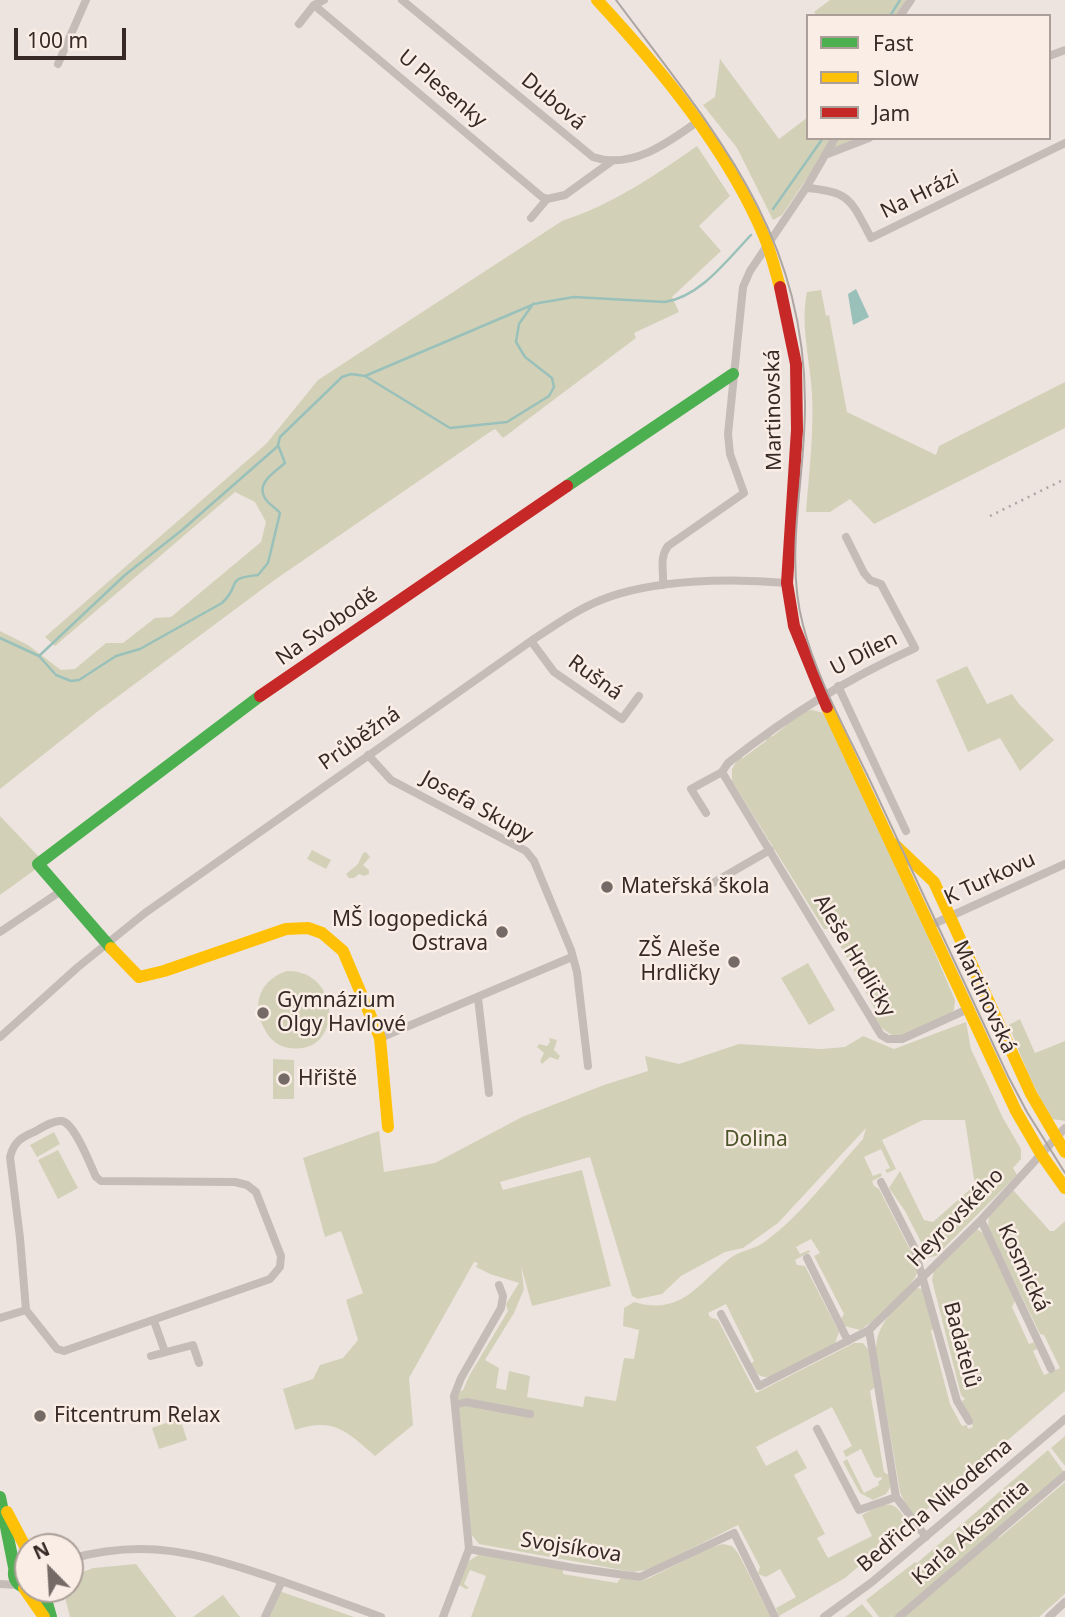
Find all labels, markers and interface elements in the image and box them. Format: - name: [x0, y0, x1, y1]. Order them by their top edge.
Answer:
- scale bar: [18, 14, 130, 58]
- legend: [806, 14, 1051, 140]
- text: 100 m: [27, 26, 88, 54]
- text: Fast: [873, 29, 913, 57]
- street label: U Plesenky: [393, 45, 491, 133]
- text: Slow: [873, 64, 919, 92]
- street label: Dubová: [516, 68, 590, 136]
- text: Jam: [873, 99, 910, 127]
- street label: Na Hrázi: [877, 165, 963, 225]
- street label: Martinovská: [760, 349, 788, 471]
- street label: Na Svobodě: [271, 583, 383, 671]
- street label: U Dílen: [826, 626, 902, 682]
- street label: Rušná: [563, 650, 627, 706]
- street label: Průběžná: [314, 702, 406, 776]
- street label: Josefa Skupy: [417, 766, 537, 848]
- street label: K Turkovu: [940, 847, 1040, 911]
- place label: Mateřská škola: [621, 874, 770, 900]
- marker: Mateřská škola: [599, 879, 615, 895]
- street label: Aleše Hrdličky: [808, 891, 900, 1021]
- place label: MŠ logopedická Ostrava: [332, 907, 488, 957]
- marker: MŠ logopedická Ostrava: [494, 924, 510, 940]
- place label: ZŠ Aleše Hrdličky: [638, 937, 720, 987]
- street label: Martinovská: [947, 937, 1021, 1057]
- marker: ZŠ Aleše Hrdličky: [726, 954, 742, 970]
- place label: Gymnázium Olgy Havlové: [277, 988, 406, 1038]
- marker: Gymnázium Olgy Havlové: [255, 1005, 271, 1021]
- place label: Hřiště: [298, 1066, 357, 1092]
- marker: Hřiště: [276, 1071, 292, 1087]
- park label: Dolina: [724, 1127, 788, 1153]
- street label: Heyrovského: [903, 1163, 1009, 1273]
- street label: Kosmická: [992, 1220, 1054, 1316]
- street label: Badatelů: [937, 1299, 985, 1391]
- place label: Fitcentrum Relax: [54, 1403, 220, 1429]
- marker: Fitcentrum Relax: [32, 1408, 48, 1424]
- street label: Bedřicha Nikodema: [852, 1434, 1018, 1578]
- street label: Karla Aksamita: [907, 1475, 1035, 1591]
- street label: Svojsíkova: [519, 1528, 623, 1568]
- north arrow: [14, 1533, 84, 1603]
- text: N: [29, 1536, 54, 1566]

